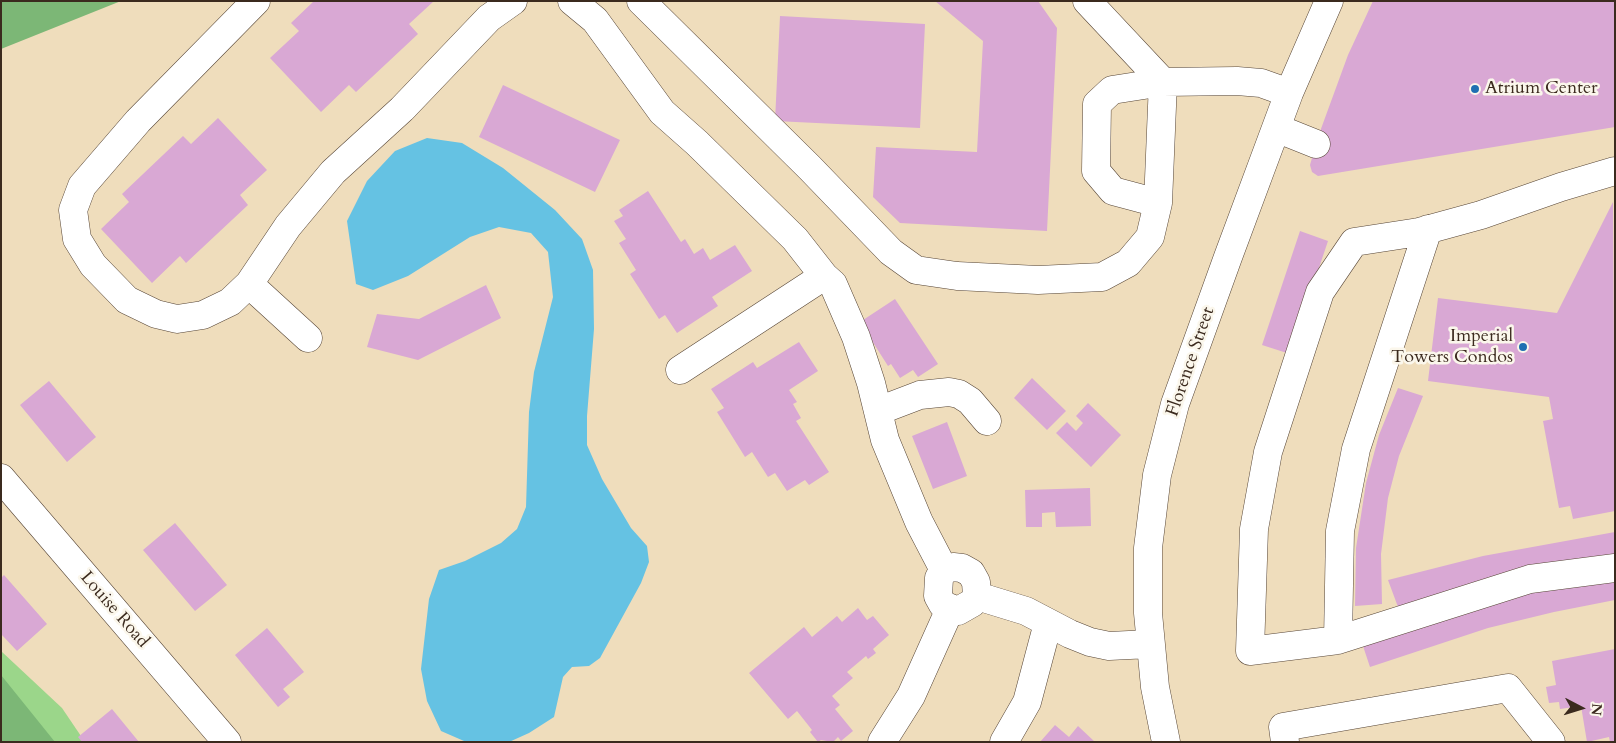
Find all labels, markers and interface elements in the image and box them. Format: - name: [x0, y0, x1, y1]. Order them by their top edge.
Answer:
- place label: Atrium Center: [1485, 78, 1598, 100]
- marker: Atrium Center: [1469, 83, 1481, 95]
- street label: Florence Street: [1162, 305, 1220, 419]
- place label: Imperial Towers Condos: [1391, 326, 1513, 368]
- marker: Imperial Towers Condos: [1517, 341, 1529, 353]
- street label: Louise Road: [75, 567, 153, 653]
- north arrow: [1556, 683, 1606, 733]
- text: N: [1586, 702, 1606, 716]

